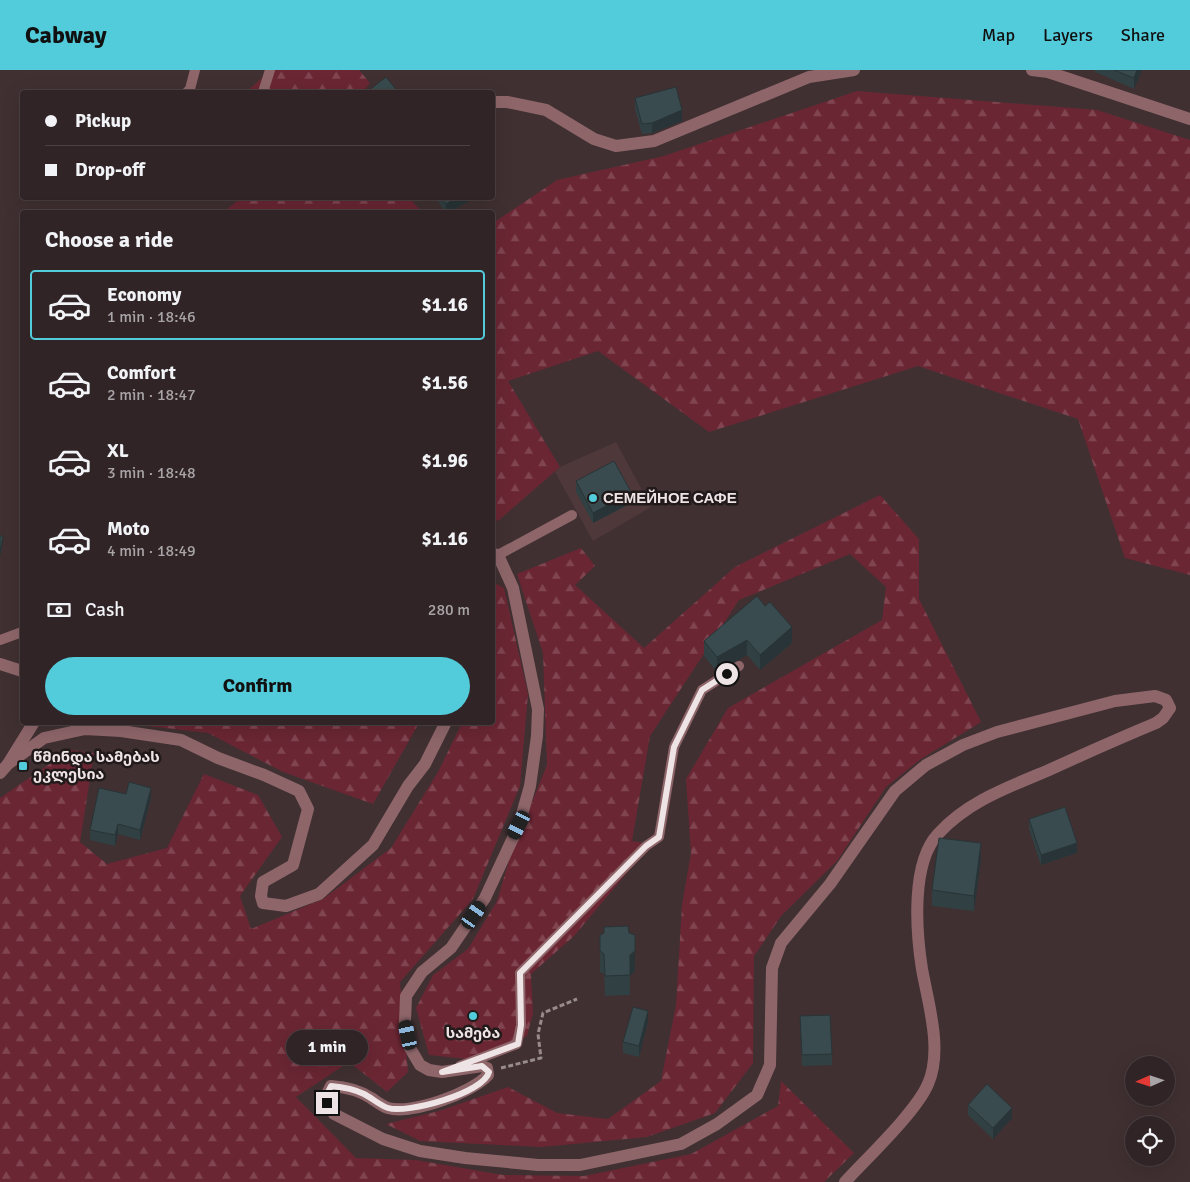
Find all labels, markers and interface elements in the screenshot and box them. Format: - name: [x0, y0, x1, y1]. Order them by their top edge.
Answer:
- text: Cabway: [25, 20, 107, 50]
- text: Map: [982, 24, 1015, 46]
- text: Layers: [1043, 24, 1093, 46]
- text: Share: [1121, 24, 1165, 46]
- text: Pickup: [75, 109, 131, 133]
- text: Drop-off: [75, 158, 145, 182]
- text: Choose a ride: [45, 226, 173, 253]
- icon: car: [47, 283, 92, 328]
- text: Economy: [107, 283, 181, 307]
- text: $1.16: [422, 293, 468, 317]
- text: 1 min · 18:46: [107, 307, 196, 327]
- icon: car: [47, 361, 92, 406]
- text: Comfort: [107, 361, 176, 385]
- text: $1.56: [422, 371, 468, 395]
- text: 2 min · 18:47: [107, 385, 196, 405]
- icon: car: [47, 439, 92, 484]
- text: XL: [107, 439, 129, 463]
- text: $1.96: [422, 449, 468, 473]
- text: 3 min · 18:48: [107, 463, 196, 483]
- place label: СЕМЕЙНОЕ САФЕ: [603, 489, 737, 507]
- marker: СЕМЕЙНОЕ САФЕ: [587, 492, 599, 504]
- icon: car: [47, 517, 92, 562]
- text: Moto: [107, 517, 150, 541]
- text: $1.16: [422, 527, 468, 551]
- text: 4 min · 18:49: [107, 541, 196, 561]
- icon: cash: [45, 596, 73, 624]
- text: Cash: [85, 598, 125, 622]
- text: 280 m: [428, 600, 470, 620]
- button: Confirm: [45, 657, 470, 715]
- route start: [716, 663, 738, 685]
- place label: წმინდა სამებას ეკლესია: [33, 748, 160, 783]
- marker: წმინდა სამებას ეკლესია: [17, 760, 29, 772]
- car: [505, 808, 532, 842]
- car: [459, 898, 488, 932]
- marker: სამება: [467, 1010, 479, 1022]
- car: [397, 1019, 418, 1051]
- place label: სამება: [446, 1024, 500, 1042]
- callout: 1 min: [286, 1030, 368, 1066]
- text: 1 min: [308, 1037, 346, 1057]
- north arrow: [1125, 1056, 1175, 1106]
- map controls: [1125, 1056, 1175, 1166]
- route end: [316, 1092, 338, 1114]
- button: locate: [1125, 1116, 1175, 1166]

